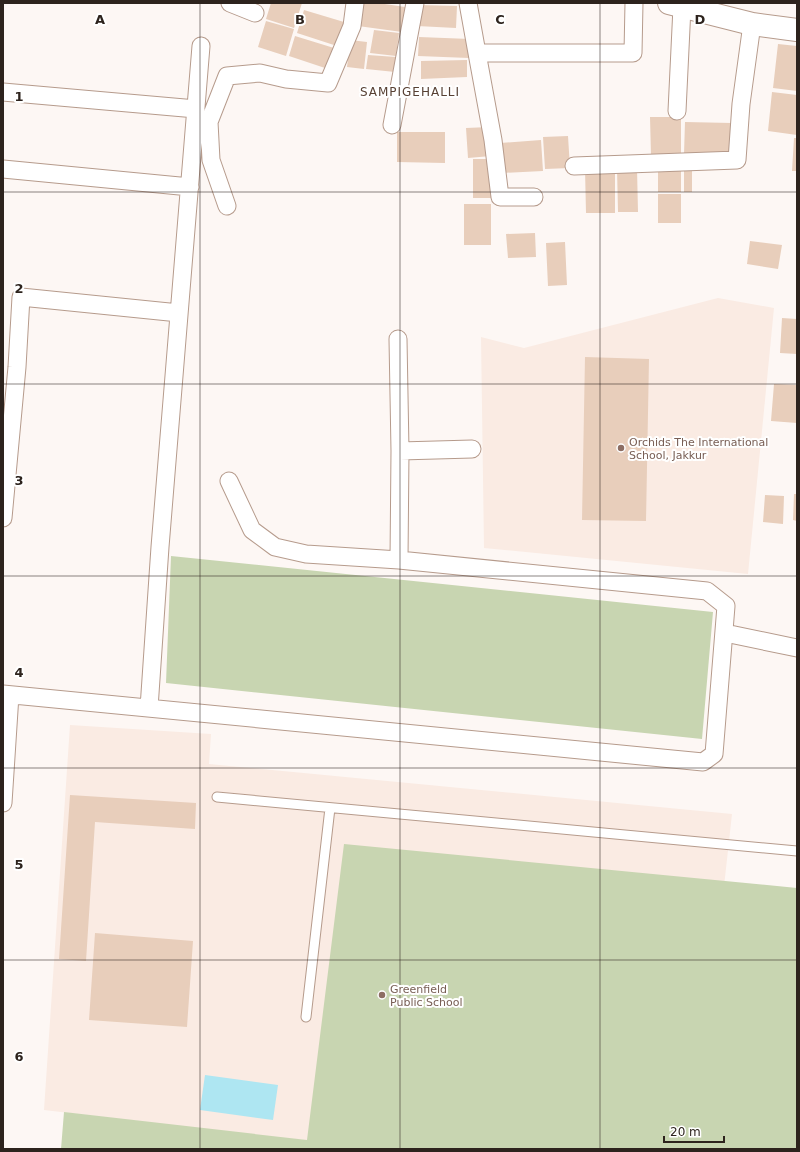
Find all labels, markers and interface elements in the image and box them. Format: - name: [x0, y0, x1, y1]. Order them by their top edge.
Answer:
- text: A: [95, 12, 105, 27]
- text: B: [295, 12, 305, 27]
- text: C: [495, 12, 505, 27]
- text: D: [695, 12, 706, 27]
- district label: SAMPIGEHALLI: [360, 85, 460, 99]
- text: 1: [14, 89, 24, 104]
- text: 2: [14, 281, 24, 296]
- place label: Orchids The International School, Jakkur: [629, 436, 768, 462]
- marker: Orchids The International School, Jakkur: [616, 443, 626, 453]
- text: 3: [14, 473, 24, 488]
- text: 4: [14, 665, 24, 680]
- text: 5: [14, 857, 24, 872]
- place label: Greenfield Public School: [390, 983, 463, 1009]
- marker: Greenfield Public School: [377, 990, 387, 1000]
- text: 6: [14, 1049, 24, 1064]
- scale bar: [664, 1118, 724, 1144]
- text: 20 m: [670, 1125, 701, 1139]

